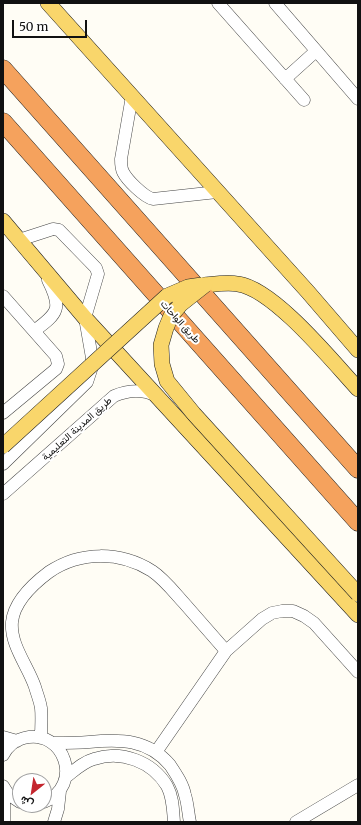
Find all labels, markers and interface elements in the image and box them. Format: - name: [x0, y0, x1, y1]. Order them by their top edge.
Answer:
- scale bar: [14, 12, 89, 38]
- text: 50 m: [19, 19, 48, 34]
- street label: طريق الواحات: [158, 298, 202, 346]
- street label: طريق المدينة التعليمية: [40, 395, 114, 463]
- north arrow: [12, 773, 52, 813]
- text: ش: [17, 793, 36, 812]

